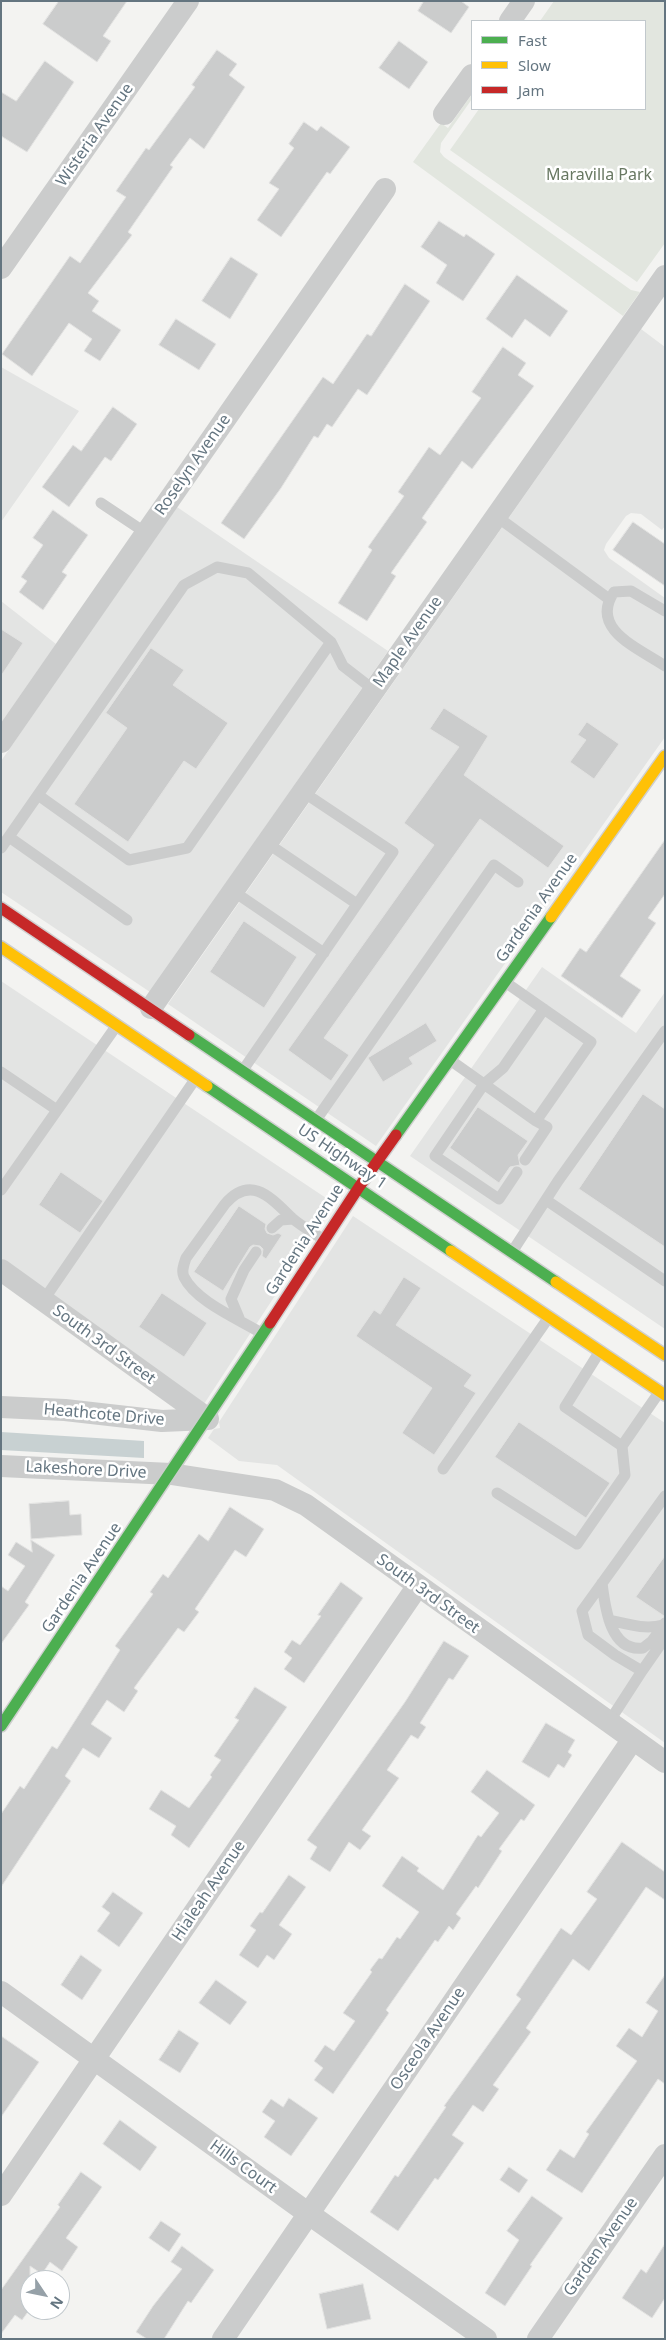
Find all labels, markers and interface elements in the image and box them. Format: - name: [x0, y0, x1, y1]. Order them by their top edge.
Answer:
- legend: [471, 20, 646, 110]
- text: Fast: [518, 30, 547, 50]
- text: Slow: [518, 55, 551, 75]
- street label: Wisteria Avenue: [52, 80, 138, 190]
- text: Jam: [518, 80, 545, 100]
- park label: Maravilla Park: [546, 165, 652, 185]
- street label: Roselyn Avenue: [151, 411, 235, 519]
- street label: Maple Avenue: [370, 593, 446, 691]
- street label: Gardenia Avenue: [492, 850, 582, 966]
- street label: US Highway 1: [294, 1120, 390, 1194]
- street label: Gardenia Avenue: [262, 1181, 348, 1299]
- street label: South 3rd Street: [49, 1301, 159, 1389]
- street label: Heathcote Drive: [43, 1400, 165, 1430]
- street label: Lakeshore Drive: [25, 1457, 147, 1483]
- street label: Gardenia Avenue: [38, 1519, 126, 1637]
- street label: South 3rd Street: [373, 1550, 483, 1638]
- street label: Hialeah Avenue: [168, 1837, 250, 1945]
- street label: Osceola Avenue: [386, 1984, 470, 2094]
- street label: Hills Court: [206, 2136, 280, 2198]
- street label: Garden Avenue: [560, 2194, 642, 2300]
- north arrow: [20, 2270, 70, 2320]
- text: N: [46, 2293, 68, 2313]

